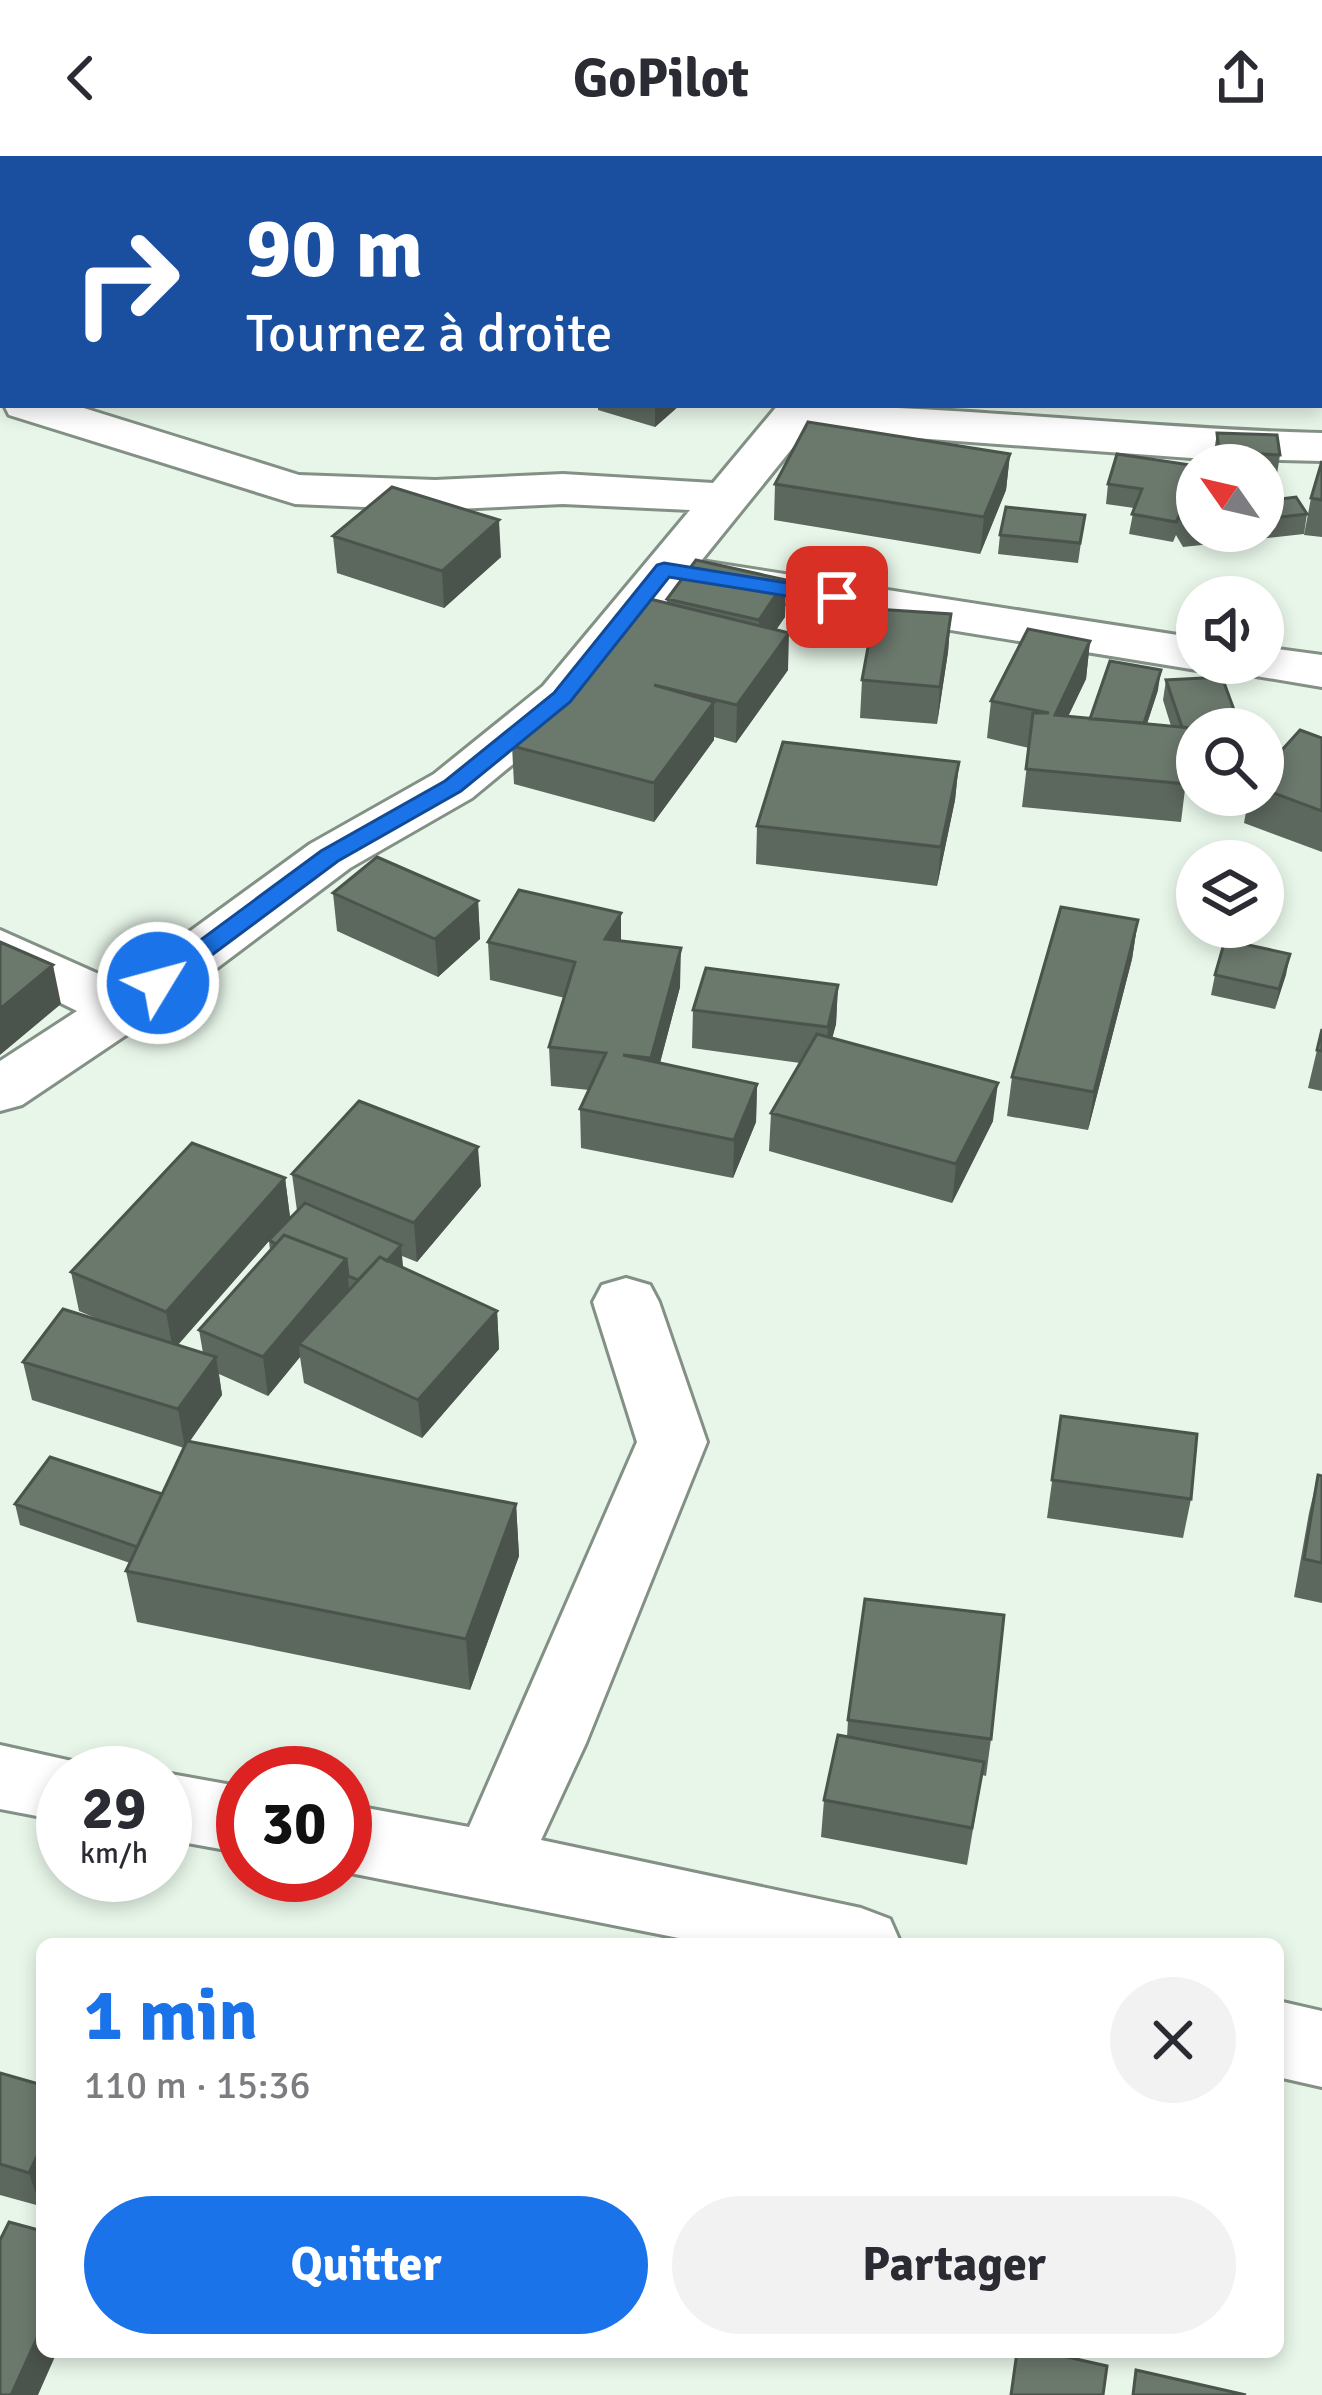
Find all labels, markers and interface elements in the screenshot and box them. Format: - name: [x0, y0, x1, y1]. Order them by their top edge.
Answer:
- icon: back: [48, 45, 114, 111]
- text: GoPilot: [573, 45, 749, 112]
- icon: share: [1208, 45, 1274, 111]
- text: 90 m: [246, 197, 423, 301]
- icon: right: [48, 204, 204, 360]
- text: Tournez à droite: [246, 300, 613, 367]
- north arrow: [1176, 444, 1284, 552]
- map controls: [1176, 444, 1284, 948]
- pin: [786, 546, 888, 648]
- icon: arrive: [804, 564, 870, 630]
- button: sound: [1176, 576, 1284, 684]
- button: search: [1176, 708, 1284, 816]
- button: layers: [1176, 840, 1284, 948]
- position arrow: [95, 920, 221, 1046]
- speed limit sign: 30: [216, 1746, 372, 1902]
- text: 29: [82, 1772, 146, 1846]
- text: km/h: [80, 1835, 148, 1872]
- text: 1 min: [84, 1971, 258, 2060]
- button: close: [1110, 1977, 1236, 2103]
- text: 110 m · 15:36: [84, 2061, 311, 2109]
- button: Quitter: [84, 2196, 648, 2334]
- button: Partager: [672, 2196, 1236, 2334]

